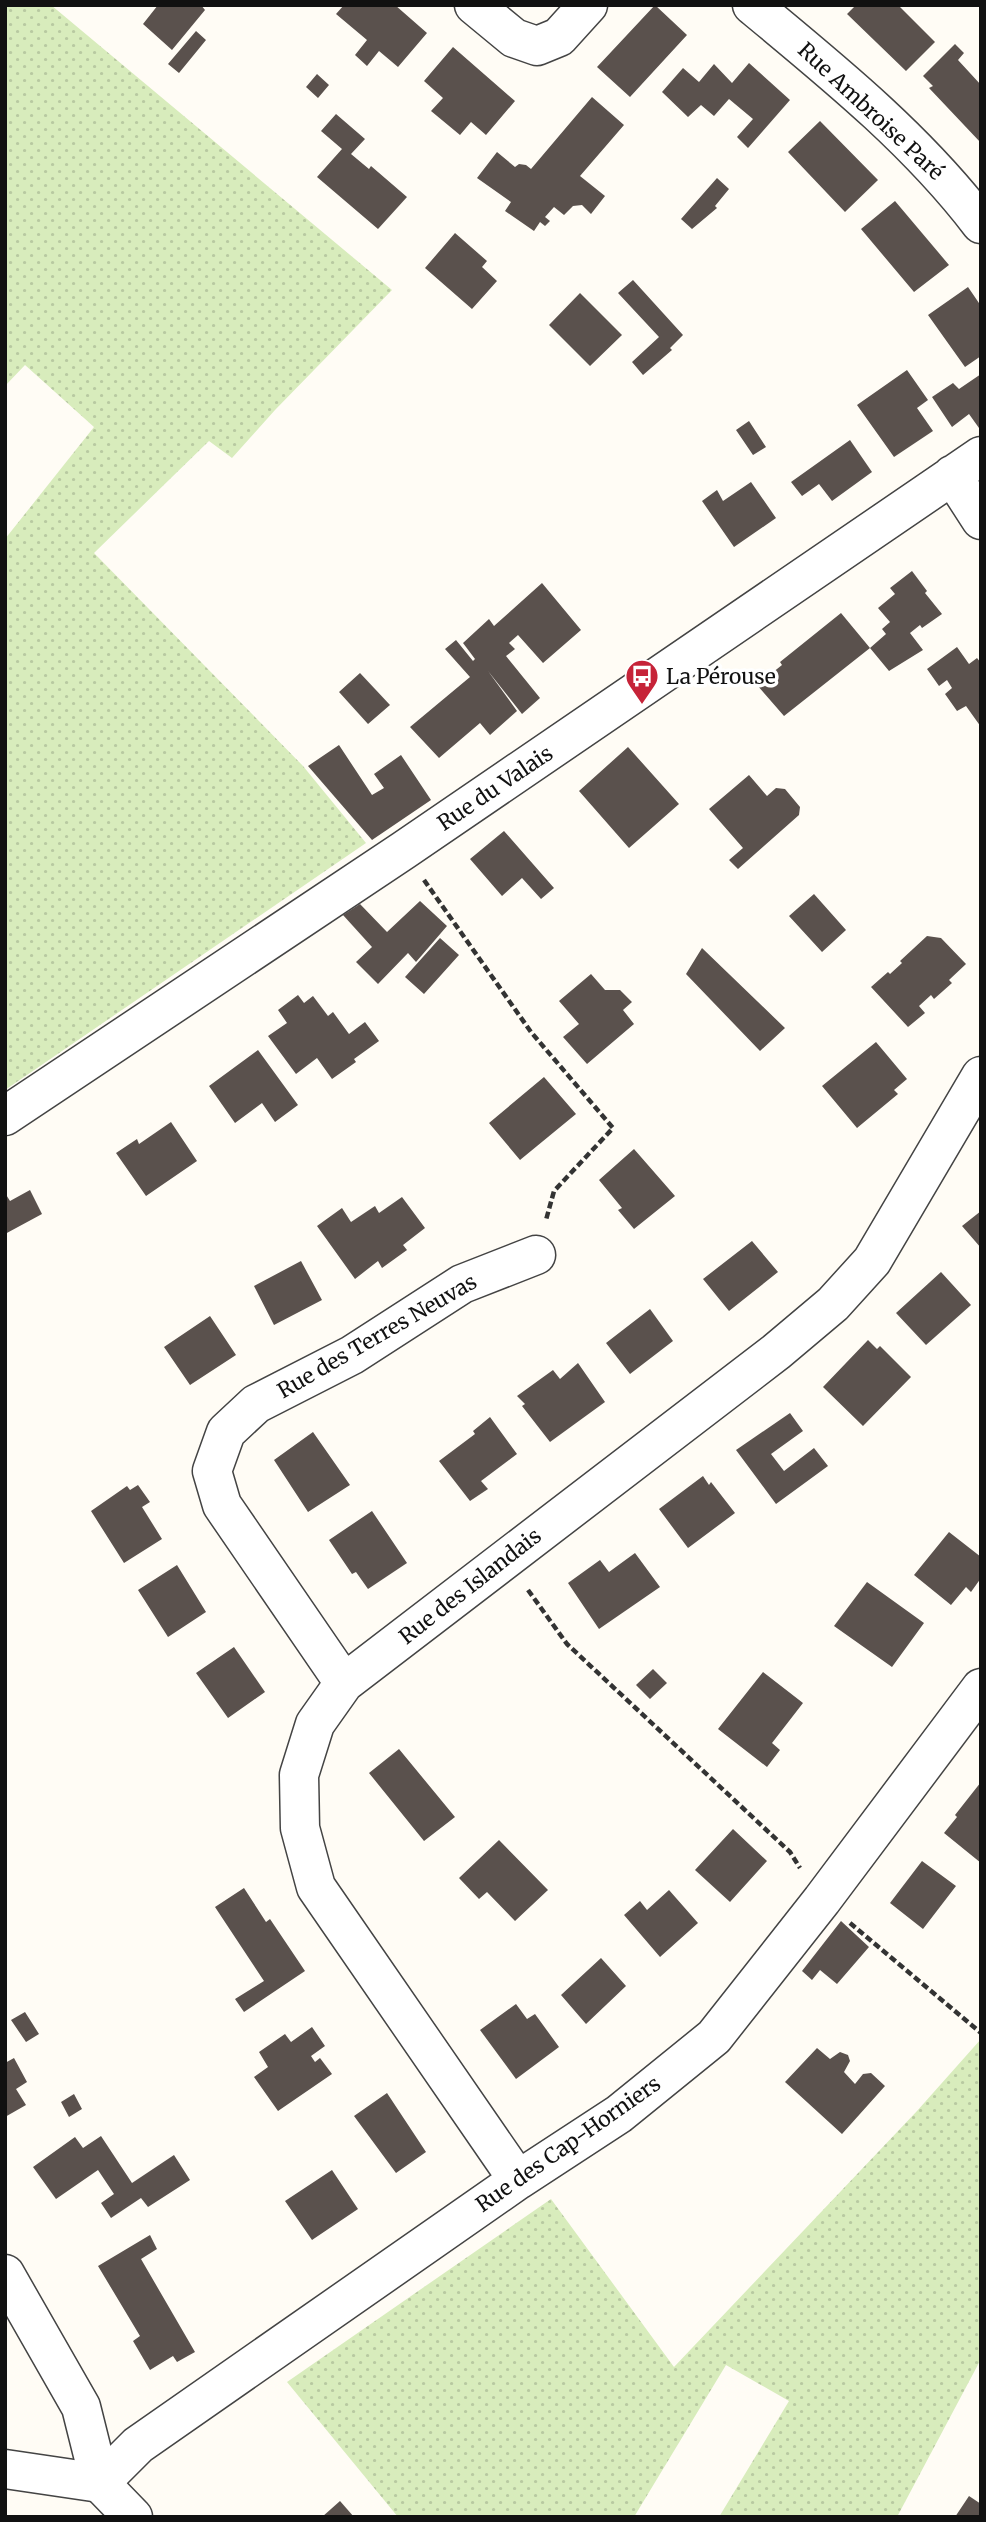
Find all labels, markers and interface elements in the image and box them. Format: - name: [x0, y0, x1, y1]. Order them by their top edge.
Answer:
- street label: Rue Ambroise Paré: [792, 36, 950, 186]
- bus stop icon: La Pérouse: [623, 657, 661, 706]
- place label: La Pérouse: [666, 663, 776, 690]
- street label: Rue du Valais: [432, 740, 558, 836]
- street label: Rue des Terres Neuvas: [272, 1268, 482, 1404]
- street label: Rue des Islandais: [393, 1522, 547, 1650]
- street label: Rue des Cap-Horniers: [470, 2070, 666, 2218]

